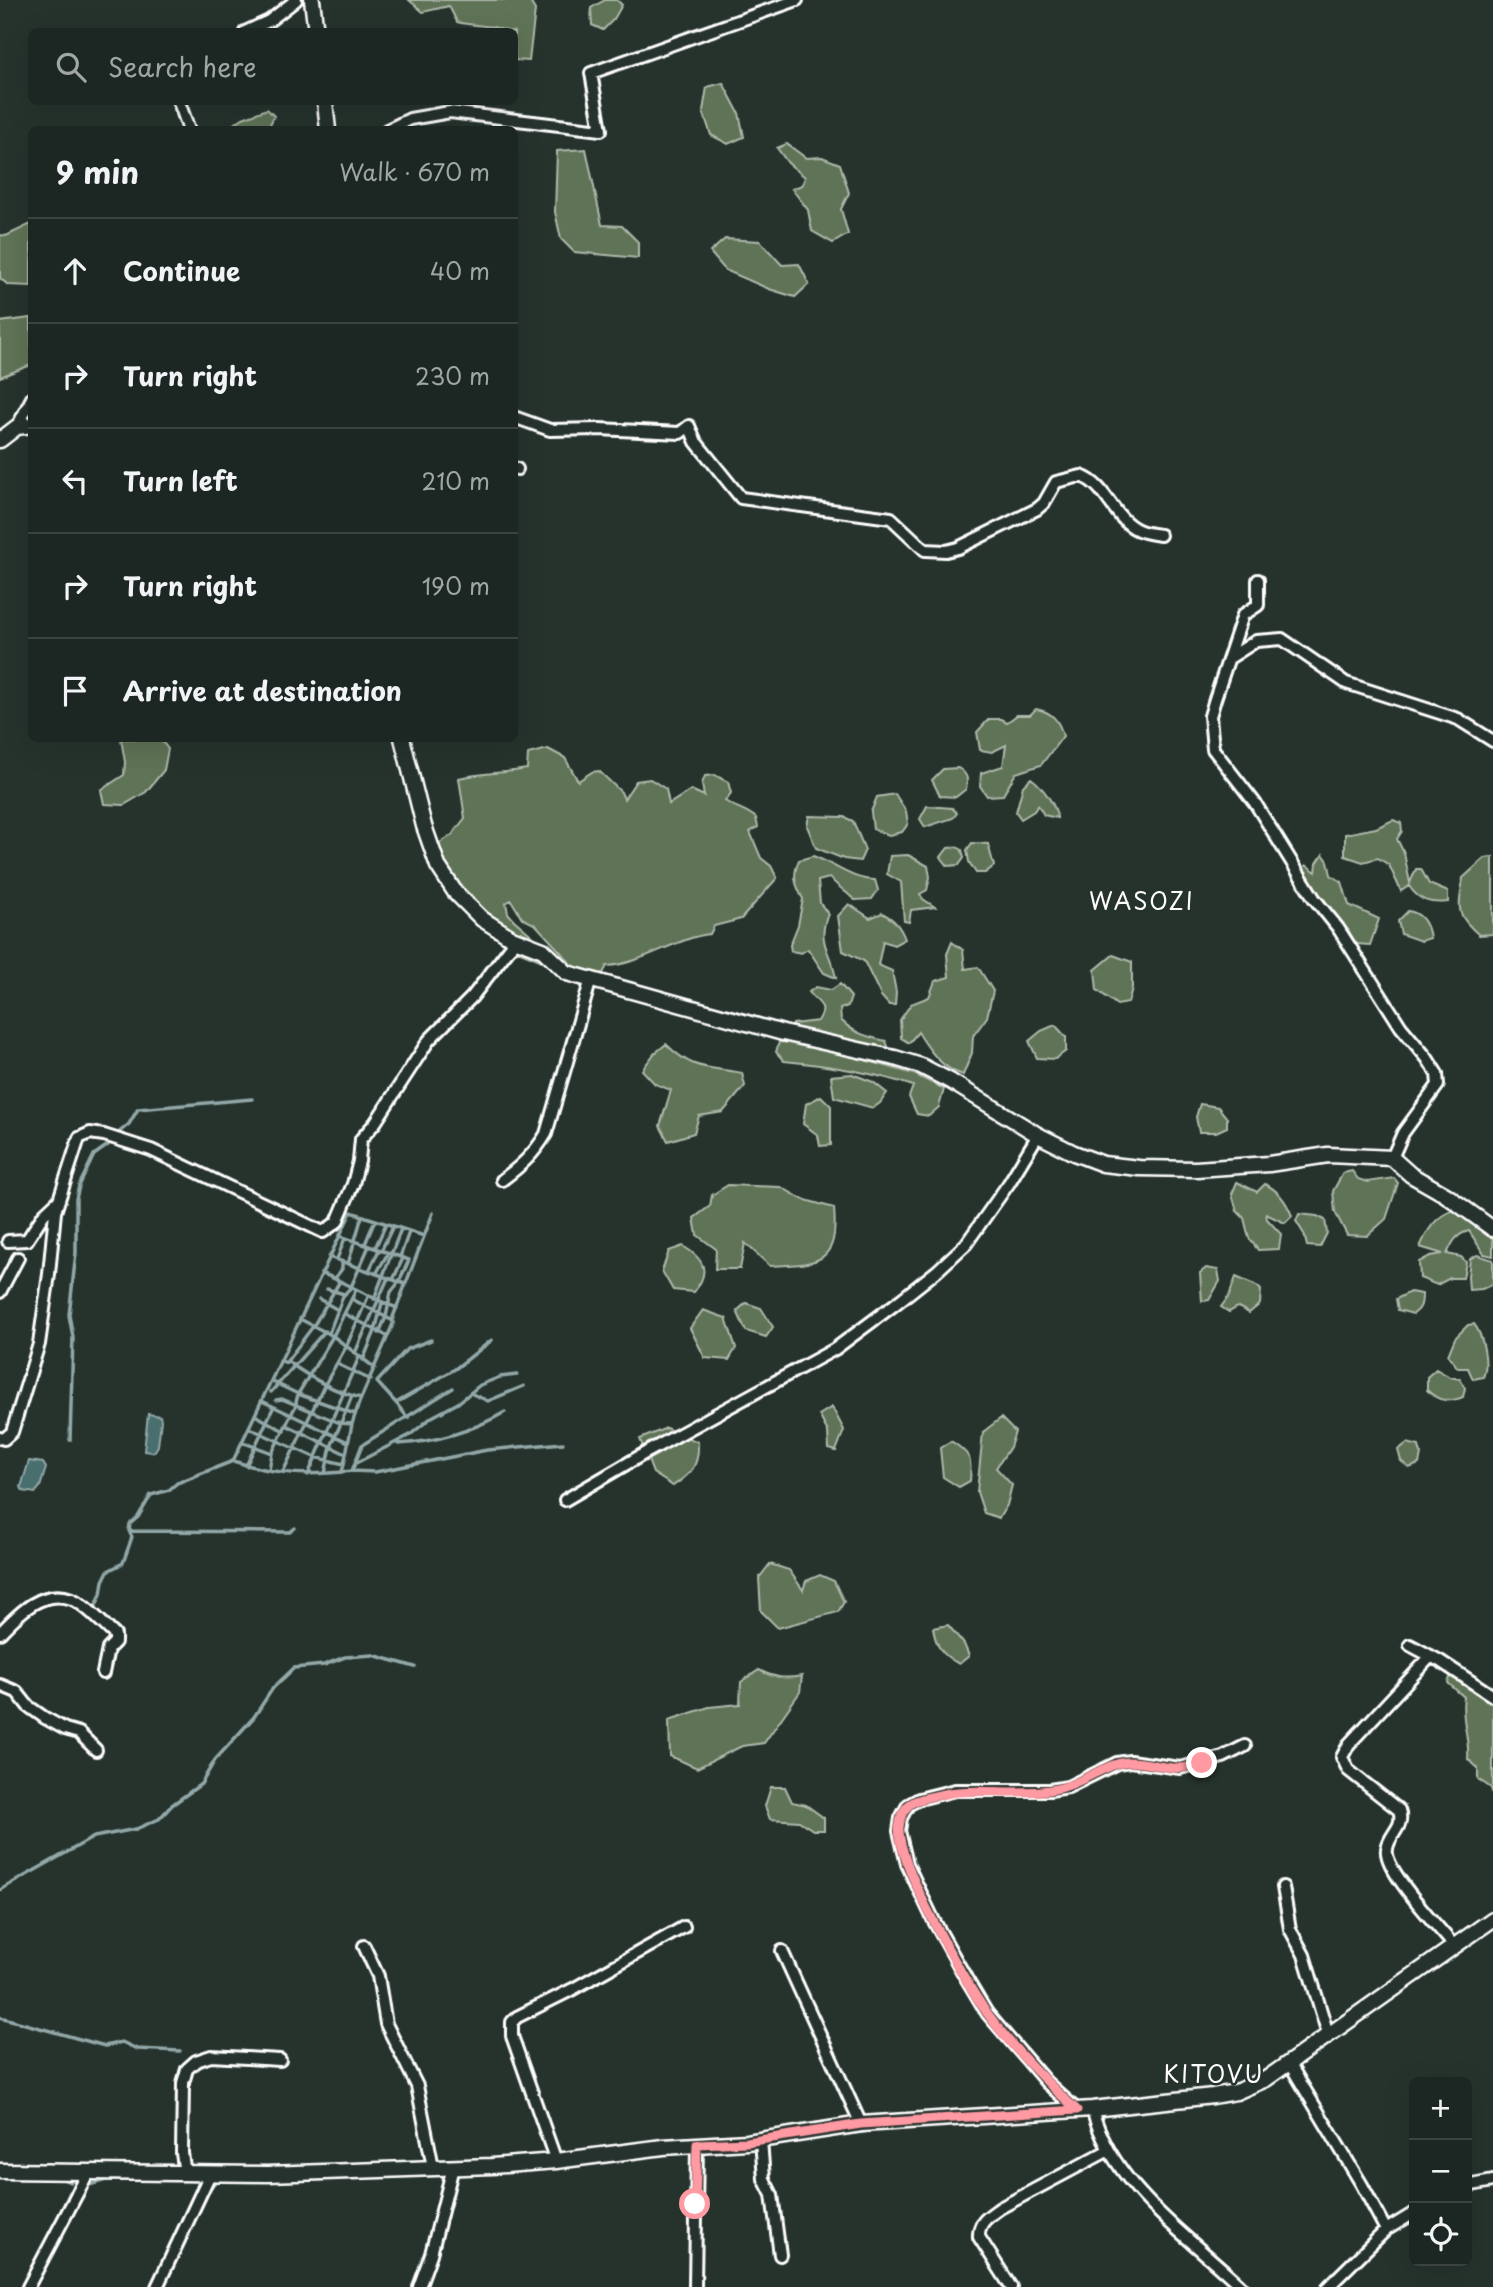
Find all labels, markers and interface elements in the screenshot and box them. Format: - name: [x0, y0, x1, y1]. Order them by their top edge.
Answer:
- search box: [28, 28, 518, 105]
- text: Search here: [108, 47, 257, 86]
- icon: search: [52, 48, 90, 86]
- text: 9 min: [56, 149, 139, 194]
- text: Walk · 670 m: [339, 154, 490, 189]
- text: Continue: [123, 251, 240, 290]
- icon: ahead: [56, 252, 94, 290]
- text: 40 m: [430, 253, 490, 288]
- text: Turn right: [123, 356, 257, 395]
- icon: right: [56, 357, 94, 395]
- text: 230 m: [415, 358, 490, 393]
- text: Turn left: [123, 461, 238, 500]
- icon: left: [56, 462, 94, 500]
- text: 210 m: [422, 463, 490, 498]
- text: Turn right: [123, 566, 257, 605]
- icon: right: [56, 567, 94, 605]
- text: 190 m: [422, 568, 490, 603]
- text: Arrive at destination: [123, 671, 402, 710]
- icon: arrive: [56, 672, 94, 710]
- district label: WASOZI: [1089, 883, 1195, 918]
- route end: [1186, 1747, 1217, 1778]
- district label: KITOVU: [1164, 2056, 1264, 2091]
- map controls: [1409, 2077, 1472, 2266]
- button: +: [1409, 2077, 1472, 2140]
- button: −: [1409, 2140, 1472, 2203]
- route start: [679, 2188, 710, 2219]
- button: locate: [1409, 2203, 1472, 2266]

